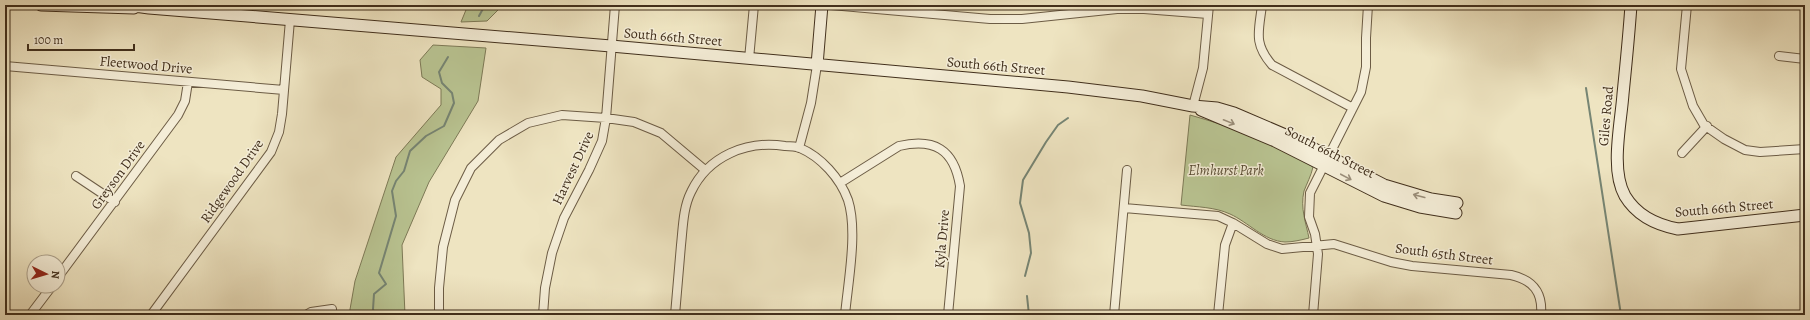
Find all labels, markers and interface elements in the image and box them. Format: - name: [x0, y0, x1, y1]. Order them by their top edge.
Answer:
- street label: South 66th Street: [623, 23, 723, 51]
- scale bar: [28, 26, 134, 52]
- text: 100 m: [34, 32, 63, 48]
- street label: Fleetwood Drive: [99, 51, 193, 79]
- street label: South 66th Street: [946, 52, 1046, 80]
- street label: Giles Road: [1594, 85, 1618, 147]
- one-way arrow: [1222, 119, 1234, 126]
- street label: South 66th Street: [1282, 121, 1379, 183]
- street label: Harvest Drive: [548, 128, 598, 208]
- street label: Ridgewood Drive: [196, 135, 268, 227]
- street label: Greyson Drive: [86, 137, 150, 213]
- park label: Elmhurst Park: [1188, 161, 1264, 180]
- one-way arrow: [1340, 174, 1352, 181]
- one-way arrow: [1412, 192, 1425, 199]
- street label: South 66th Street: [1674, 194, 1774, 222]
- street label: Kyla Drive: [930, 209, 954, 269]
- street label: South 65th Street: [1394, 239, 1494, 269]
- north arrow: [26, 254, 66, 294]
- text: N: [48, 270, 63, 279]

